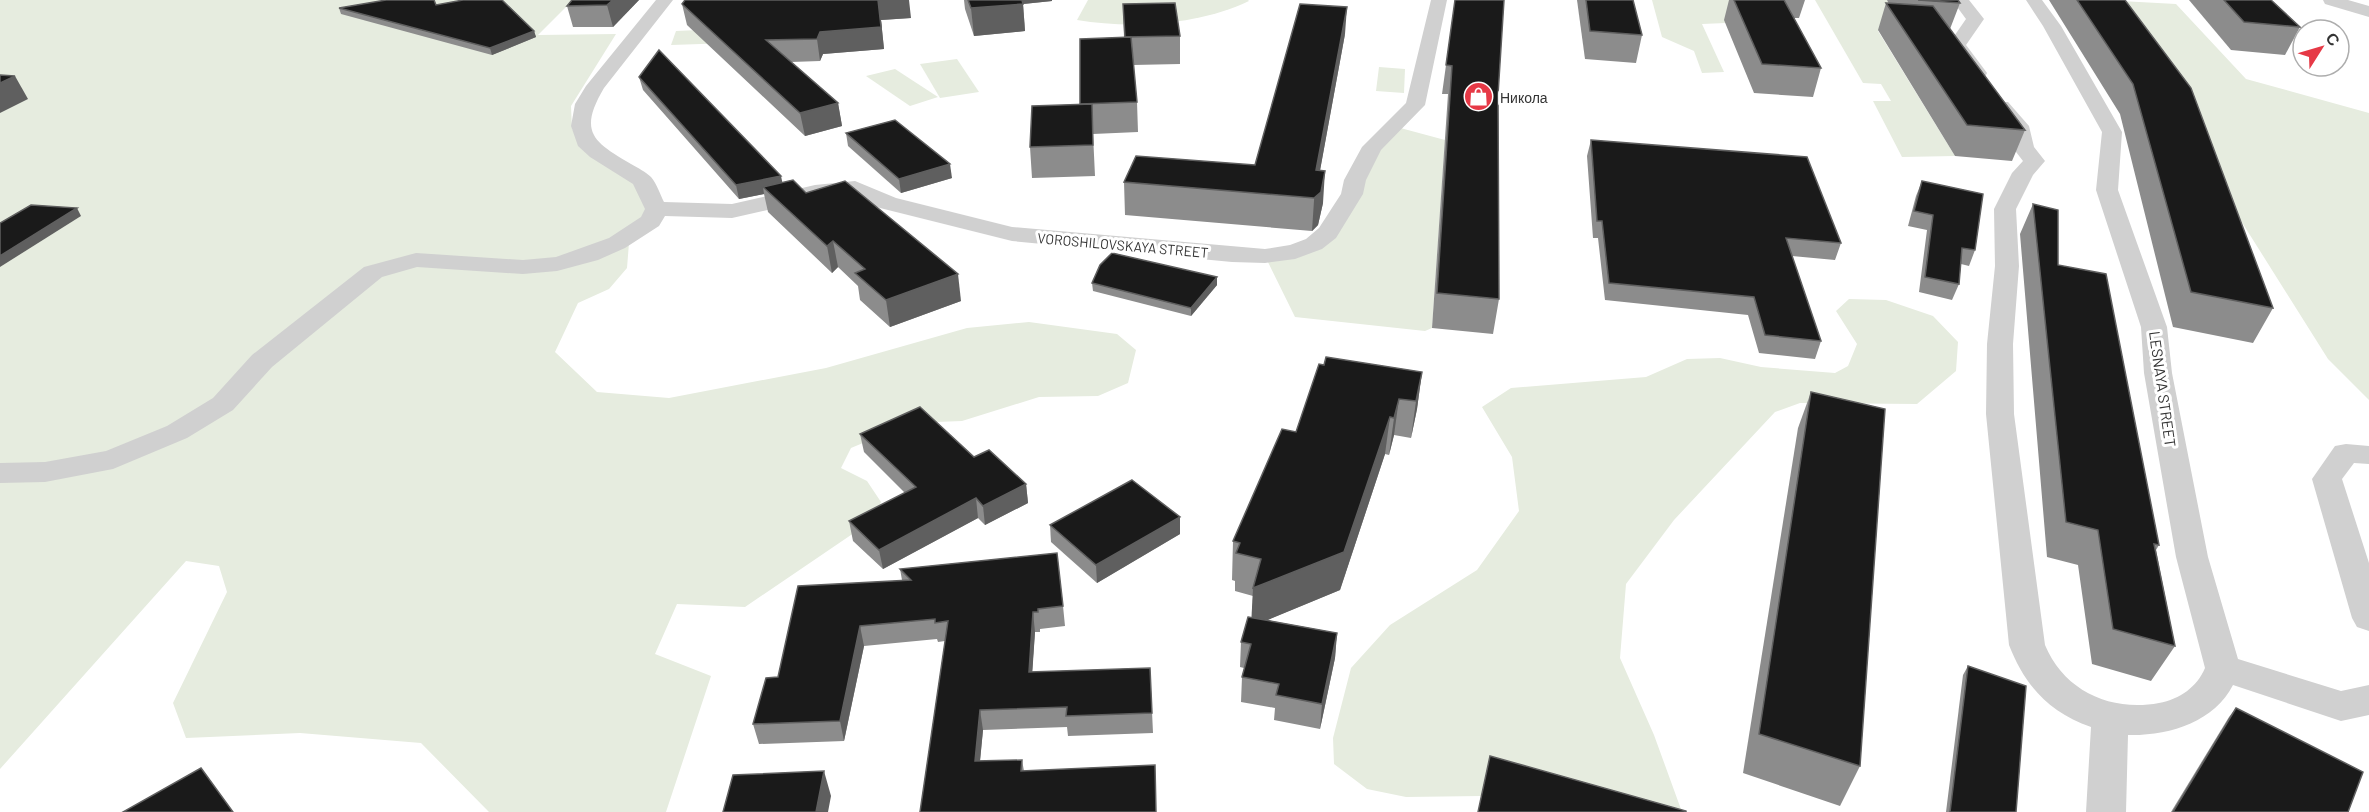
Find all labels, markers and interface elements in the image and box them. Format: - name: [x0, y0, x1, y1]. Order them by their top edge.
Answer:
- north arrow: [2291, 18, 2351, 78]
- text: С: [2322, 28, 2345, 49]
- shop icon: Никола: [1463, 81, 1495, 113]
- place label: Никола: [1500, 89, 1548, 106]
- street label: VOROSHILOVSKAYA STREET: [1037, 229, 1209, 261]
- street label: LESNAYA STREET: [2146, 330, 2180, 448]

